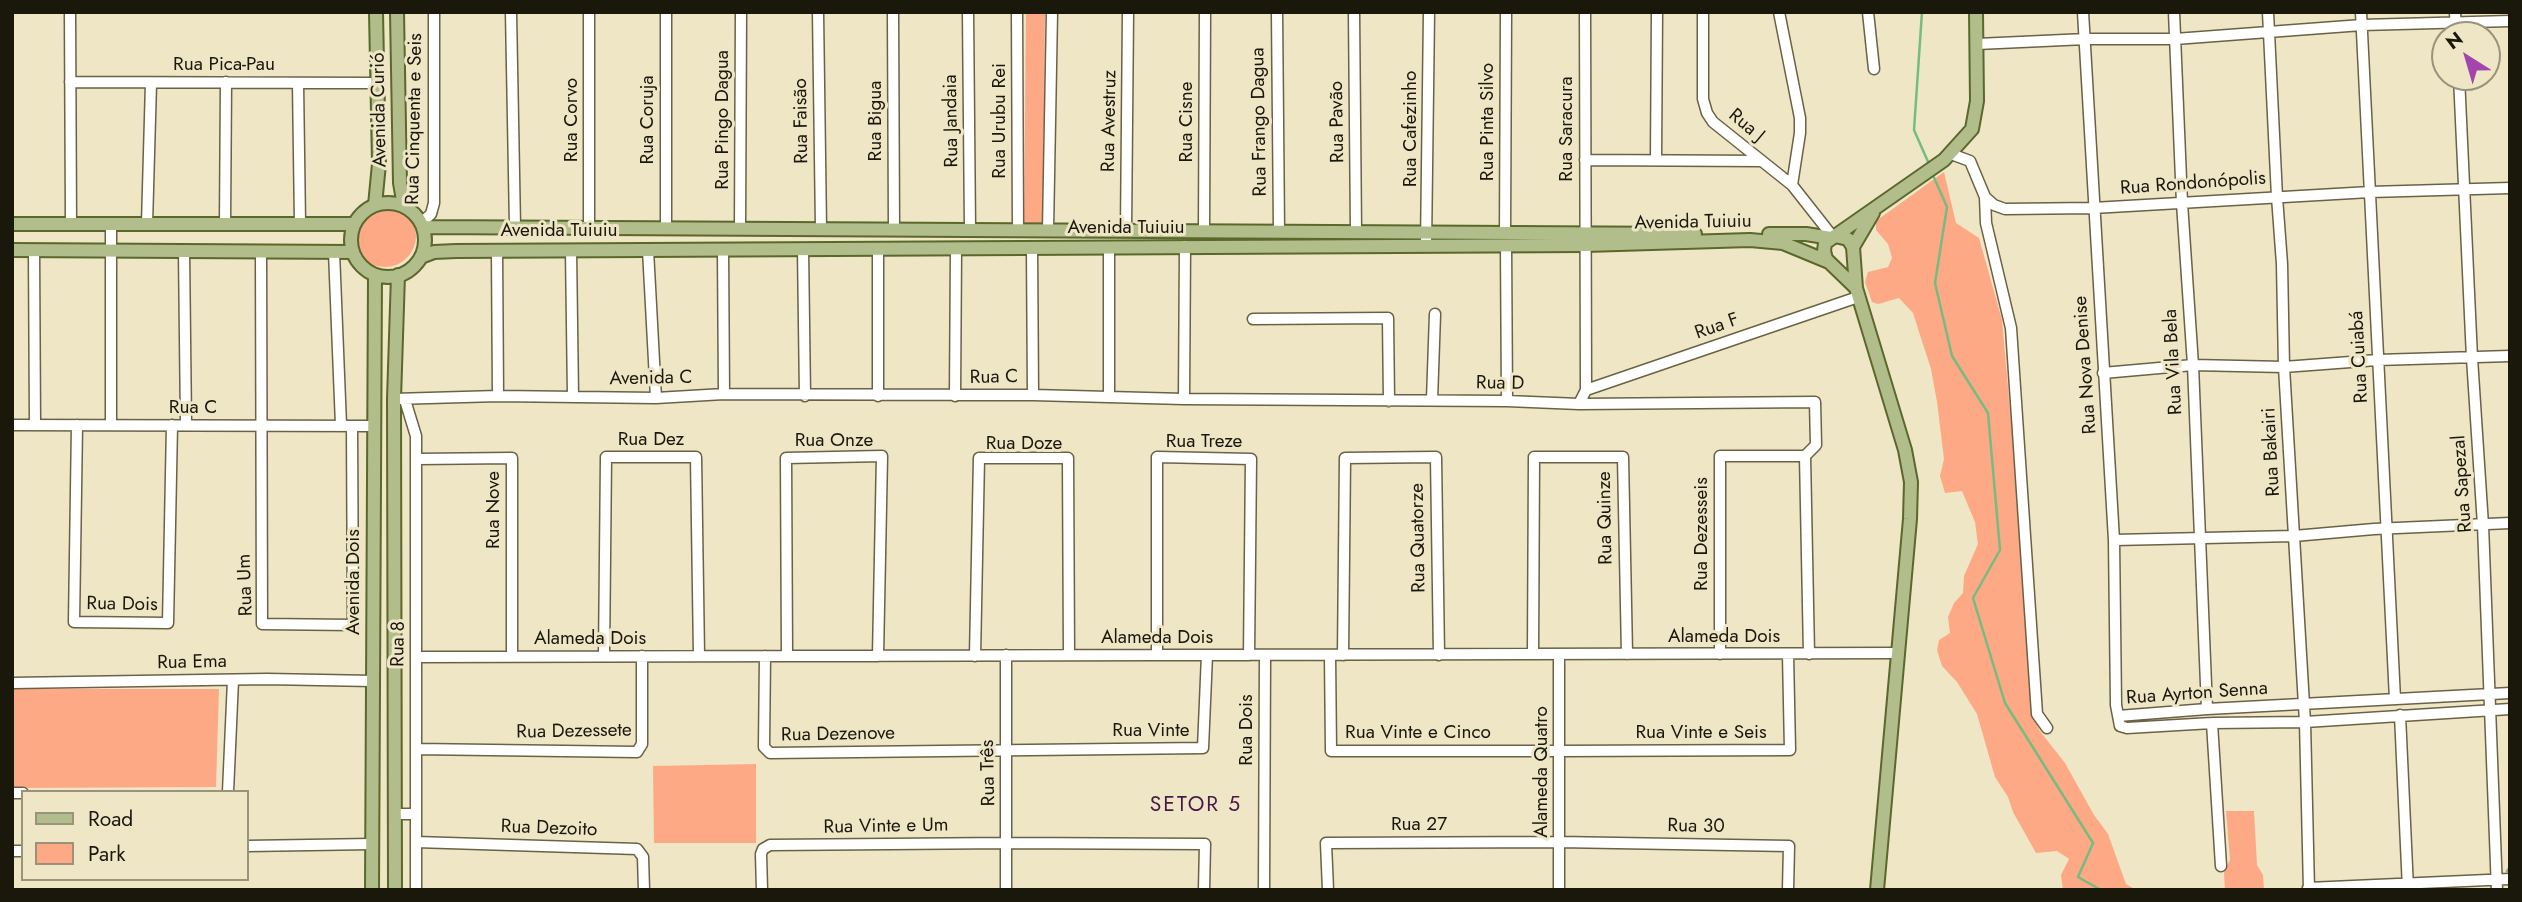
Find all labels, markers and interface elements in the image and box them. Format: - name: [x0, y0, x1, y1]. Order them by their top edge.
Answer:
- north arrow: [2431, 21, 2501, 91]
- text: N: [2440, 25, 2468, 56]
- street label: Rua Cinquenta e Seis: [402, 33, 428, 205]
- street label: Rua Frango Dagua: [1247, 47, 1273, 197]
- street label: Rua Pingo Dagua: [712, 50, 734, 190]
- street label: Avenida Curió: [368, 52, 392, 168]
- street label: Rua Pica-Pau: [173, 54, 275, 76]
- street label: Rua Urubu Rei: [989, 63, 1011, 179]
- street label: Rua Pinta Silvo: [1477, 63, 1499, 181]
- street label: Rua Avestruz: [1098, 70, 1122, 172]
- street label: Rua Cafezinho: [1400, 71, 1422, 187]
- street label: Rua Jandaia: [940, 74, 964, 168]
- street label: Rua Coruja: [637, 75, 659, 165]
- street label: Rua Saracura: [1556, 76, 1578, 182]
- street label: Rua Corvo: [561, 78, 583, 162]
- street label: Rua Faisão: [790, 78, 814, 164]
- street label: Rua Bigua: [865, 81, 887, 161]
- street label: Rua Pavão: [1326, 81, 1350, 163]
- street label: Rua Cisne: [1176, 82, 1198, 162]
- street label: Rua J: [1723, 104, 1769, 148]
- street label: Rua Rondonópolis: [2119, 168, 2267, 200]
- street label: Avenida Tuiuiu: [1634, 211, 1752, 235]
- street label: Avenida Tuiuiu: [1067, 217, 1185, 239]
- street label: Avenida Tuiuiu: [500, 220, 618, 242]
- street label: Rua Nova Denise: [2070, 295, 2102, 435]
- street label: Rua Vila Bela: [2160, 308, 2188, 416]
- street label: Rua F: [1692, 309, 1742, 345]
- street label: Rua Cuiabá: [2346, 310, 2374, 404]
- street label: Rua C: [970, 366, 1018, 390]
- street label: Avenida C: [609, 367, 693, 391]
- street label: Rua D: [1476, 372, 1524, 396]
- street label: Rua C: [169, 397, 217, 419]
- street label: Rua Bakairi: [2258, 407, 2286, 497]
- street label: Rua Dez: [618, 429, 684, 451]
- street label: Rua Onze: [795, 430, 873, 452]
- street label: Rua Treze: [1166, 431, 1242, 453]
- street label: Rua Doze: [986, 433, 1062, 455]
- street label: Rua Sapezal: [2448, 435, 2478, 533]
- street label: Rua Nove: [483, 471, 505, 549]
- street label: Rua Quinze: [1594, 471, 1618, 565]
- street label: Rua Dezesseis: [1691, 477, 1713, 591]
- street label: Rua Quatorze: [1407, 483, 1431, 593]
- street label: Avenida Dois: [343, 529, 365, 635]
- street label: Rua Um: [234, 554, 258, 616]
- street label: Rua Dois: [86, 593, 158, 617]
- street label: Rua 8: [387, 621, 411, 667]
- street label: Alameda Dois: [1668, 626, 1780, 648]
- street label: Alameda Dois: [1101, 627, 1213, 649]
- street label: Alameda Dois: [534, 628, 646, 650]
- street label: Rua Ema: [157, 651, 227, 675]
- street label: Rua Ayrton Senna: [2125, 678, 2269, 710]
- street label: Rua Dois: [1236, 694, 1258, 766]
- street label: Alameda Quatro: [1531, 706, 1553, 838]
- street label: Rua Dezessete: [516, 720, 632, 744]
- street label: Rua Vinte: [1112, 720, 1190, 742]
- street label: Rua Vinte e Cinco: [1345, 722, 1491, 744]
- street label: Rua Vinte e Seis: [1635, 722, 1767, 744]
- street label: Rua Dezenove: [781, 723, 895, 747]
- street label: Rua Três: [977, 740, 1001, 806]
- legend: [21, 790, 248, 881]
- district label: SETOR 5: [1151, 793, 1241, 819]
- text: Road: [88, 804, 133, 834]
- street label: Rua 27: [1391, 814, 1447, 836]
- street label: Rua Vinte e Um: [823, 815, 949, 839]
- street label: Rua 30: [1667, 815, 1725, 839]
- street label: Rua Dezoito: [500, 816, 598, 842]
- text: Park: [88, 839, 125, 869]

